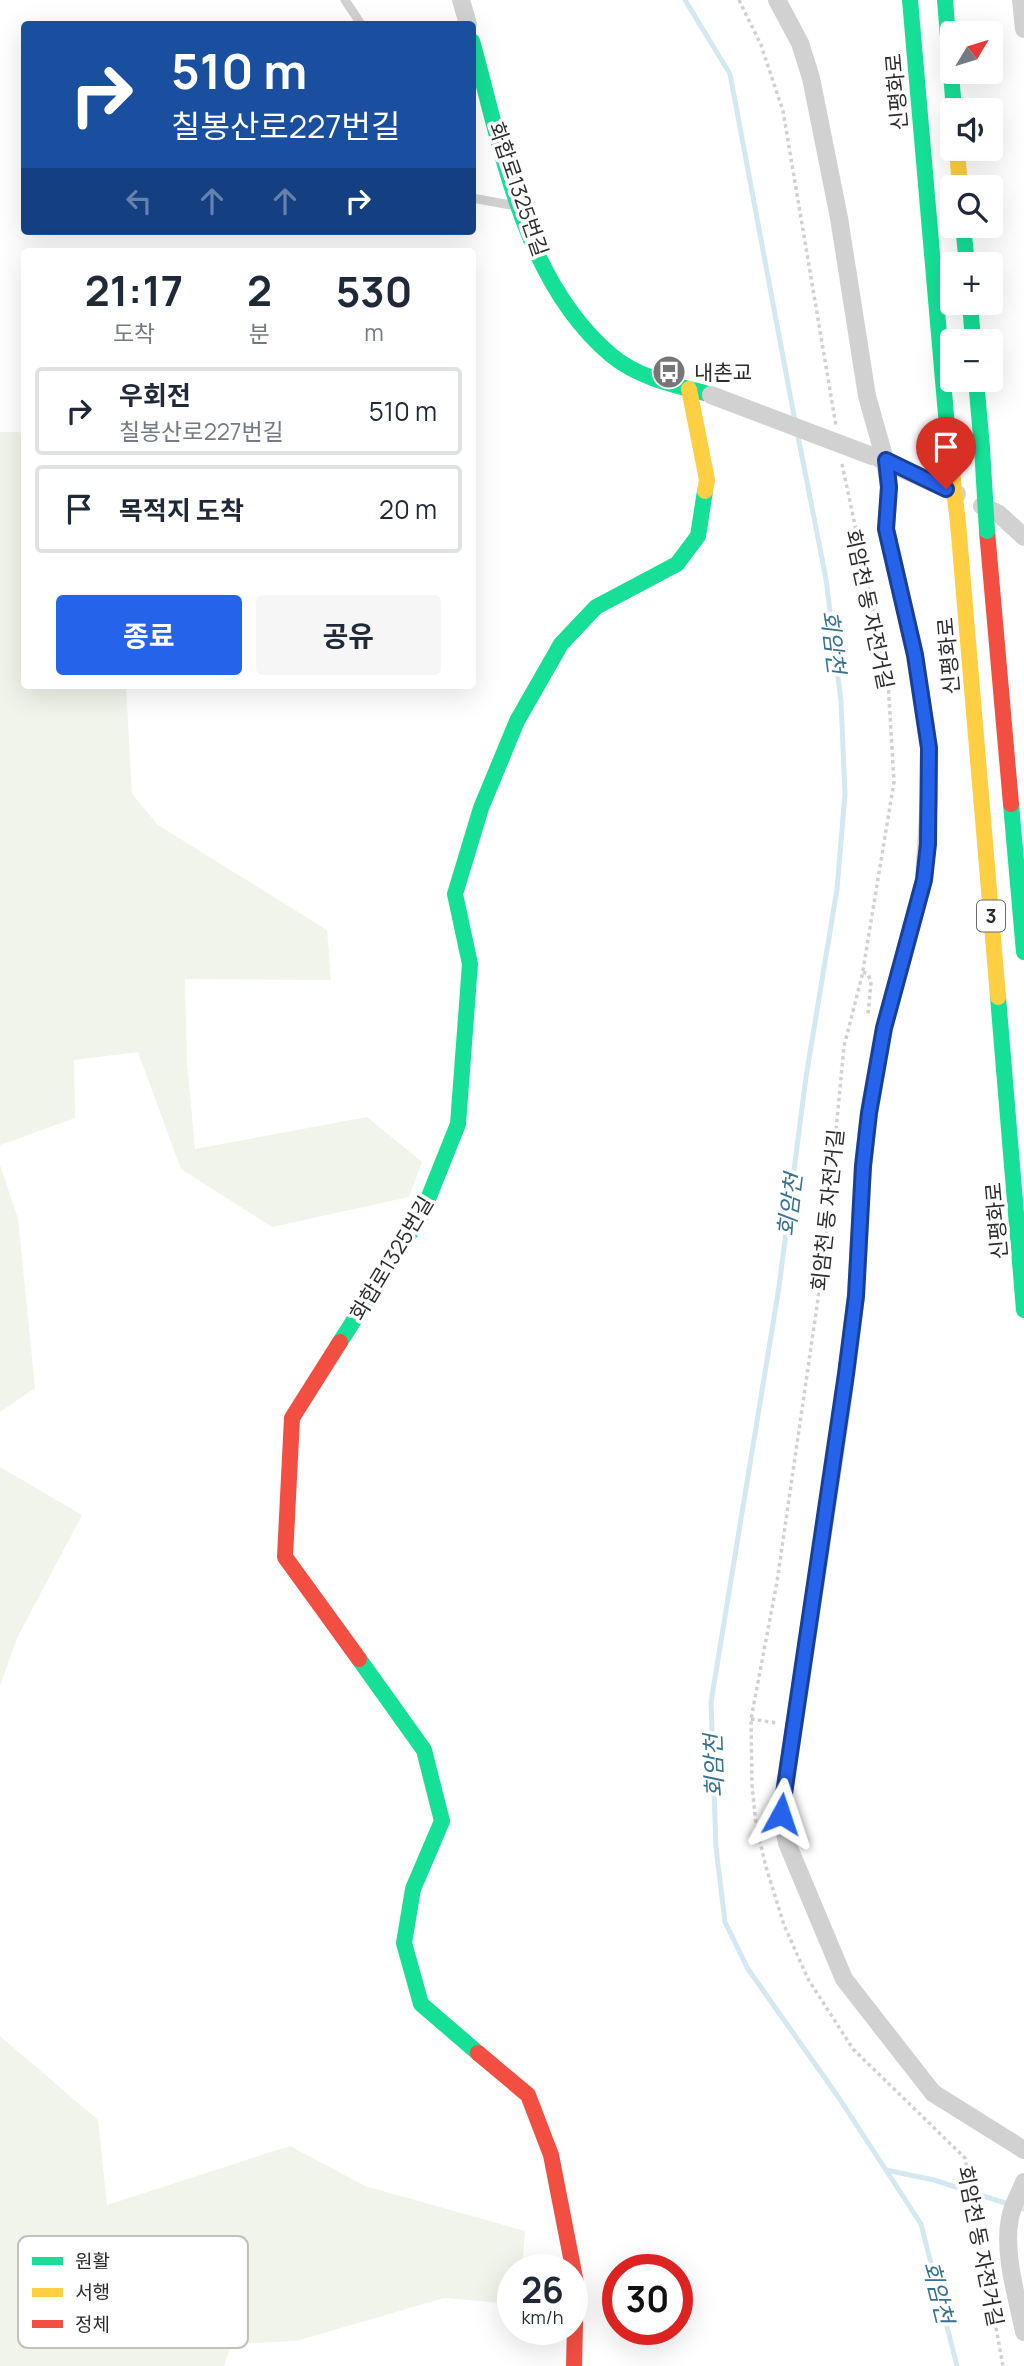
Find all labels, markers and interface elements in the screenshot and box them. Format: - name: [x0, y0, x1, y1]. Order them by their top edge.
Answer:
- north arrow: [940, 21, 1003, 84]
- map controls: [940, 21, 1003, 392]
- text: 510 m: [171, 37, 307, 104]
- icon: right: [56, 49, 147, 140]
- street label: 신평화로: [879, 52, 913, 132]
- button: sound: [940, 98, 1003, 161]
- text: 칠봉산로227번길: [171, 104, 400, 148]
- street label: 화합로1325번길: [483, 118, 555, 260]
- button: search: [940, 175, 1003, 238]
- icon: left: [120, 182, 158, 220]
- icon: ahead: [193, 182, 231, 220]
- icon: ahead: [266, 182, 304, 220]
- icon: right: [339, 182, 377, 220]
- button: +: [940, 252, 1003, 315]
- text: 21:17: [85, 261, 183, 319]
- text: 2: [247, 261, 272, 319]
- text: 530: [336, 262, 412, 320]
- text: m: [364, 316, 384, 348]
- text: 도착: [113, 317, 155, 349]
- text: 분: [249, 317, 270, 349]
- button: −: [940, 329, 1003, 392]
- bus stop icon: 내촌교: [650, 353, 688, 391]
- place label: 내촌교: [694, 358, 752, 386]
- text: 우회전: [119, 377, 191, 413]
- icon: right: [60, 392, 98, 430]
- text: 510 m: [369, 393, 437, 429]
- text: 칠봉산로227번길: [119, 415, 284, 447]
- pin: [916, 417, 976, 489]
- icon: arrive: [927, 428, 965, 466]
- icon: arrive: [60, 490, 98, 528]
- text: 20 m: [379, 491, 437, 527]
- text: 목적지 도착: [119, 492, 244, 528]
- street label: 회암천 동 자전거길: [839, 526, 901, 692]
- button: 종료: [56, 595, 242, 675]
- button: 공유: [256, 595, 441, 675]
- water label: 회암천: [814, 609, 854, 678]
- street label: 신평화로: [931, 616, 965, 696]
- road number: 3: [977, 900, 1005, 932]
- street label: 회암천 동 자전거길: [805, 1127, 849, 1293]
- water label: 회암천: [769, 1169, 809, 1238]
- street label: 신평화로: [979, 1181, 1013, 1261]
- street label: 화합로1325번길: [343, 1191, 439, 1325]
- water label: 회암천: [696, 1731, 730, 1798]
- position arrow: [744, 1777, 818, 1851]
- street label: 회암천 동 자전거길: [952, 2163, 1010, 2329]
- legend: [18, 2236, 248, 2348]
- text: 원활: [75, 2248, 110, 2274]
- speed limit sign: 30: [602, 2254, 693, 2345]
- water label: 회암천: [916, 2257, 963, 2329]
- text: 26: [521, 2266, 564, 2314]
- text: 서행: [75, 2279, 110, 2305]
- text: km/h: [522, 2305, 563, 2329]
- text: 정체: [75, 2311, 110, 2337]

